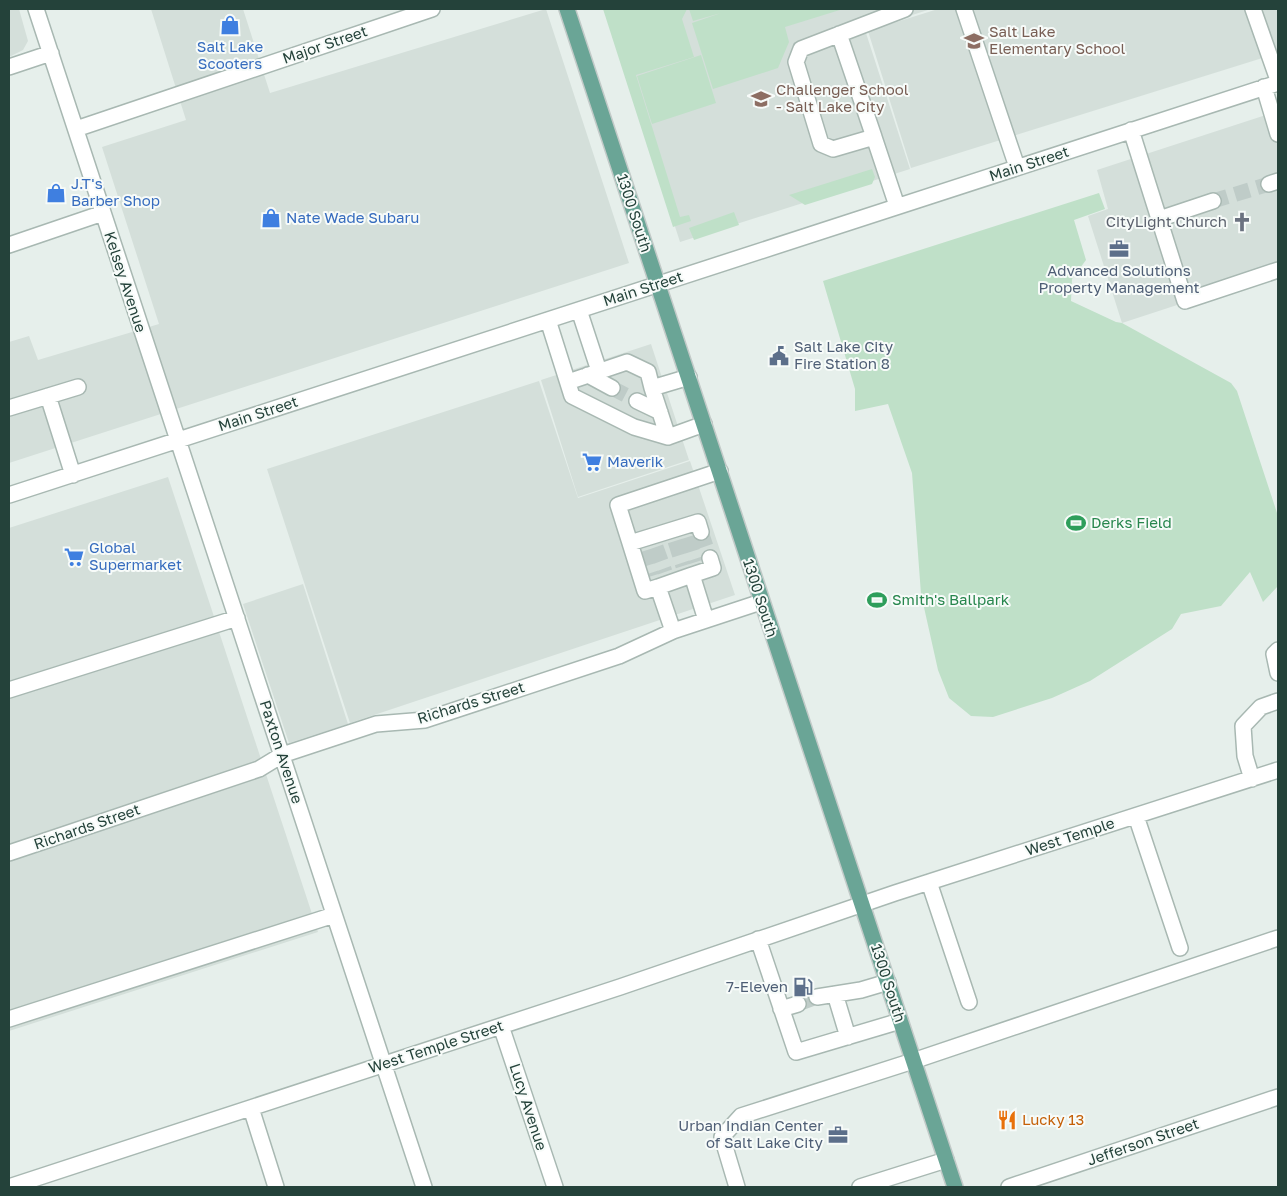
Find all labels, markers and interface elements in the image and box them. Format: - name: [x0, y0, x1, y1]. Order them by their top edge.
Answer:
- shop icon: Salt Lake Scooters: [219, 14, 241, 36]
- street label: Major Street: [280, 21, 369, 67]
- place label: Salt Lake Elementary School: [989, 22, 1125, 57]
- school or university icon: Salt Lake Elementary School: [963, 30, 985, 52]
- place label: Salt Lake Scooters: [197, 37, 263, 72]
- place label: Challenger School - Salt Lake City: [776, 80, 909, 115]
- school or university icon: Challenger School - Salt Lake City: [750, 88, 772, 110]
- street label: Main Street: [987, 142, 1071, 184]
- street label: 1300 South: [614, 171, 656, 254]
- place label: J.T's Barber Shop: [71, 174, 160, 209]
- shop icon: J.T's Barber Shop: [45, 182, 67, 204]
- shop icon: Nate Wade Subaru: [260, 207, 282, 229]
- place label: Nate Wade Subaru: [286, 208, 419, 226]
- church icon: CityLight Church: [1231, 211, 1253, 233]
- place label: CityLight Church: [1106, 212, 1227, 230]
- street label: Kelsey Avenue: [101, 229, 151, 335]
- office icon: Advanced Solutions Property Management: [1108, 238, 1130, 260]
- place label: Advanced Solutions Property Management: [1038, 261, 1200, 296]
- street label: Main Street: [601, 267, 685, 309]
- place label: Salt Lake City Fire Station 8: [794, 337, 894, 372]
- public building icon: Salt Lake City Fire Station 8: [768, 345, 790, 367]
- street label: Main Street: [216, 392, 300, 434]
- supermarket icon: Maverik: [581, 451, 603, 473]
- place label: Maverik: [607, 452, 664, 470]
- sports icon: Derks Field: [1065, 512, 1087, 534]
- place label: Derks Field: [1091, 513, 1172, 531]
- place label: Global Supermarket: [89, 538, 182, 573]
- supermarket icon: Global Supermarket: [63, 546, 85, 568]
- street label: 1300 South: [740, 556, 782, 639]
- sports icon: Smith's Ballpark: [866, 589, 888, 611]
- place label: Smith's Ballpark: [892, 590, 1010, 608]
- street label: Richards Street: [415, 677, 526, 727]
- street label: Paxton Avenue: [257, 698, 307, 806]
- street label: Richards Street: [31, 799, 142, 853]
- street label: West Temple: [1023, 813, 1117, 859]
- street label: 1300 South: [868, 941, 910, 1024]
- fuel station icon: 7-Eleven: [792, 976, 814, 998]
- place label: 7-Eleven: [726, 977, 788, 995]
- street label: West Temple Street: [366, 1016, 505, 1076]
- street label: Lucy Avenue: [506, 1061, 552, 1153]
- restaurant icon: Lucky 13: [996, 1109, 1018, 1131]
- place label: Lucky 13: [1022, 1110, 1084, 1128]
- street label: Jefferson Street: [1085, 1114, 1201, 1169]
- place label: Urban Indian Center of Salt Lake City: [678, 1116, 824, 1151]
- office icon: Urban Indian Center of Salt Lake City: [827, 1124, 849, 1146]

